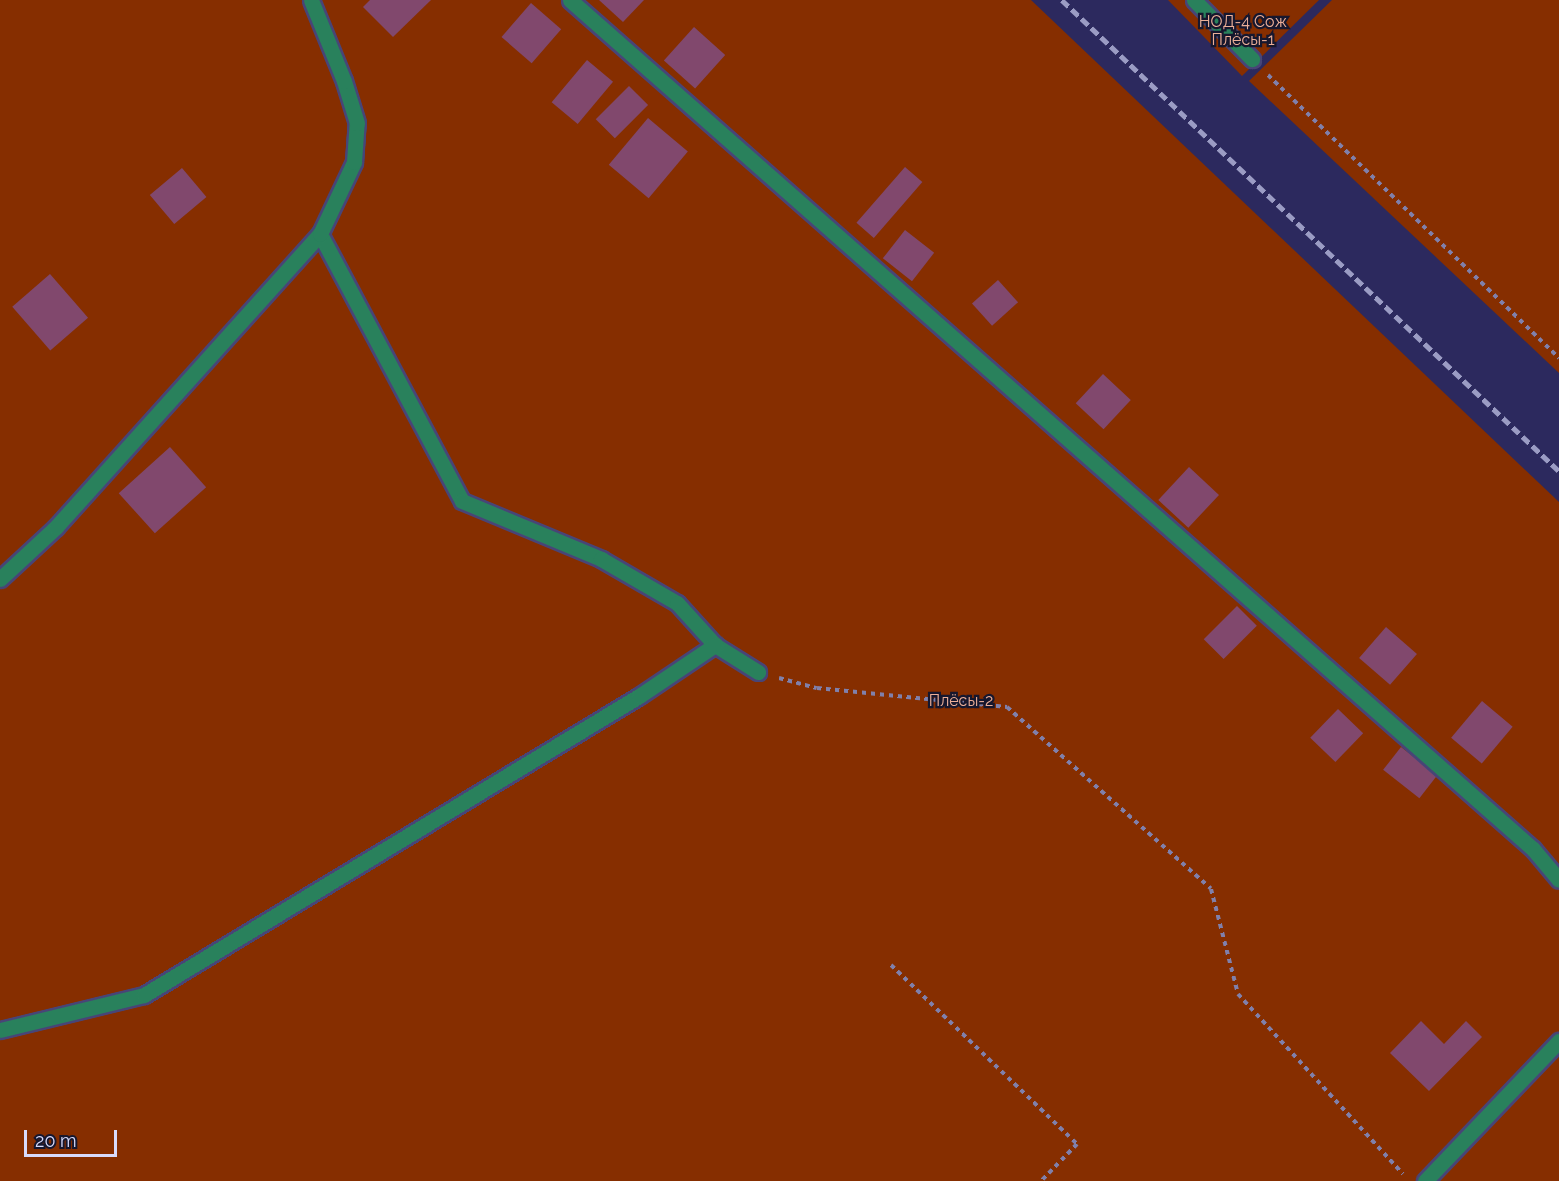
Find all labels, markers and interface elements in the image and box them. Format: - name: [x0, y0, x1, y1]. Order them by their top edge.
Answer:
- park label: НОД-4 Сож Плёсы-1: [1199, 12, 1287, 50]
- park label: Плёсы-2: [929, 691, 993, 711]
- scale bar: [27, 1118, 120, 1156]
- text: 20 m: [35, 1130, 77, 1151]

